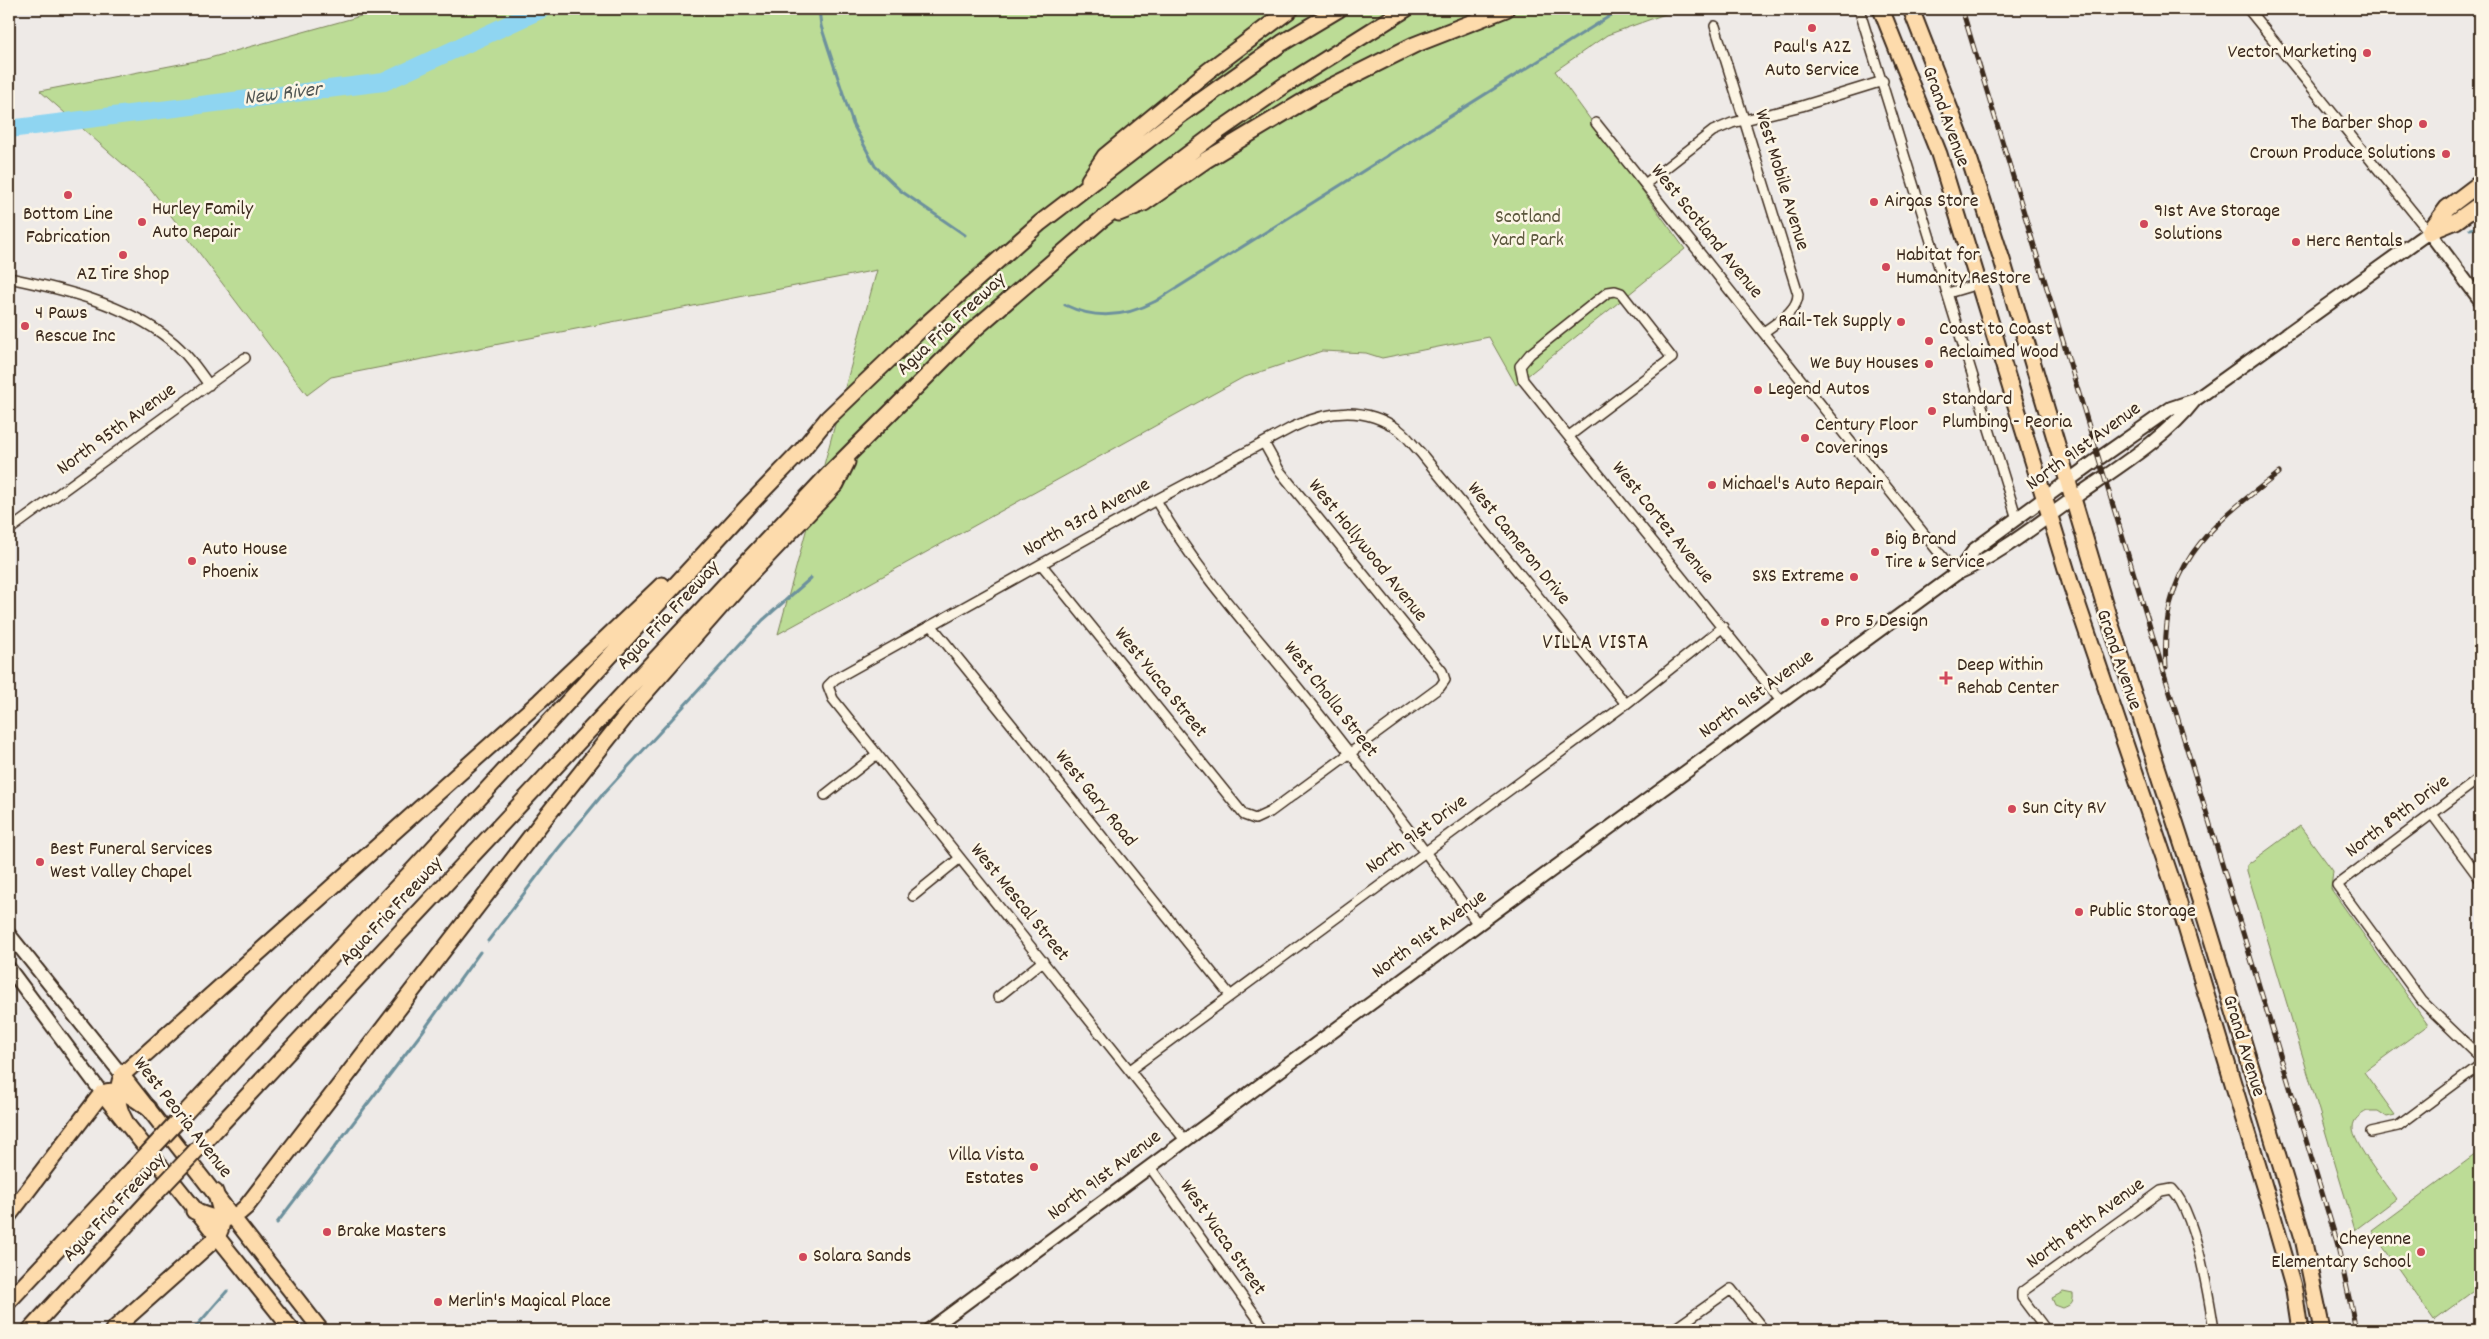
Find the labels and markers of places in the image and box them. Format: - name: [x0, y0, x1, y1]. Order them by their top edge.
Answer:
- marker: Paul's A2Z Auto Service: [1806, 22, 1818, 34]
- place label: Paul's A2Z Auto Service: [1765, 34, 1859, 85]
- place label: Vector Marketing: [2228, 39, 2357, 67]
- marker: Vector Marketing: [2361, 47, 2373, 59]
- place label: The Barber Shop: [2291, 110, 2413, 138]
- marker: The Barber Shop: [2417, 118, 2429, 130]
- place label: Crown Produce Solutions: [2250, 140, 2436, 168]
- marker: Crown Produce Solutions: [2440, 148, 2452, 160]
- place label: Airgas Store: [1884, 188, 1979, 216]
- marker: Bottom Line Fabrication: [62, 189, 74, 201]
- place label: Hurley Family Auto Repair: [152, 196, 254, 247]
- marker: Airgas Store: [1868, 196, 1880, 208]
- place label: 91st Ave Storage Solutions: [2154, 198, 2280, 249]
- place label: Bottom Line Fabrication: [23, 201, 113, 252]
- marker: Hurley Family Auto Repair: [136, 216, 148, 228]
- marker: 91st Ave Storage Solutions: [2138, 218, 2150, 230]
- place label: Herc Rentals: [2306, 228, 2403, 256]
- marker: Herc Rentals: [2290, 236, 2302, 248]
- place label: Habitat for Humanity ReStore: [1896, 242, 2031, 293]
- marker: AZ Tire Shop: [117, 249, 129, 261]
- place label: AZ Tire Shop: [77, 261, 169, 289]
- marker: Habitat for Humanity ReStore: [1880, 261, 1892, 273]
- place label: 4 Paws Rescue Inc: [35, 300, 115, 351]
- place label: Rail-Tek Supply: [1778, 308, 1892, 336]
- marker: Rail-Tek Supply: [1895, 316, 1907, 328]
- place label: Coast to Coast Reclaimed Wood: [1939, 316, 2059, 367]
- marker: 4 Paws Rescue Inc: [19, 320, 31, 332]
- marker: Coast to Coast Reclaimed Wood: [1923, 335, 1935, 347]
- place label: We Buy Houses: [1810, 350, 1919, 378]
- marker: We Buy Houses: [1923, 358, 1935, 370]
- place label: Legend Autos: [1768, 376, 1870, 404]
- marker: Legend Autos: [1752, 384, 1764, 396]
- place label: Standard Plumbing - Peoria: [1942, 386, 2072, 437]
- marker: Standard Plumbing - Peoria: [1926, 405, 1938, 417]
- place label: Century Floor Coverings: [1815, 412, 1918, 463]
- marker: Century Floor Coverings: [1799, 432, 1811, 444]
- place label: Michael's Auto Repair: [1722, 471, 1884, 499]
- marker: Michael's Auto Repair: [1706, 479, 1718, 491]
- place label: Big Brand Tire & Service: [1885, 526, 1985, 577]
- place label: Auto House Phoenix: [202, 536, 288, 587]
- marker: Big Brand Tire & Service: [1869, 546, 1881, 558]
- marker: Auto House Phoenix: [186, 555, 198, 567]
- place label: SXS Extreme: [1752, 563, 1844, 591]
- marker: SXS Extreme: [1848, 571, 1860, 583]
- place label: Pro 5 Design: [1835, 608, 1928, 636]
- marker: Pro 5 Design: [1819, 616, 1831, 628]
- place label: Deep Within Rehab Center: [1957, 652, 2059, 703]
- marker: Deep Within Rehab Center: [1939, 671, 1953, 685]
- place label: Sun City RV: [2022, 795, 2107, 823]
- marker: Sun City RV: [2006, 803, 2018, 815]
- place label: Best Funeral Services West Valley Chapel: [50, 836, 213, 887]
- marker: Best Funeral Services West Valley Chapel: [34, 856, 46, 868]
- place label: Public Storage: [2089, 898, 2196, 926]
- marker: Public Storage: [2073, 906, 2085, 918]
- place label: Villa Vista Estates: [949, 1142, 1025, 1193]
- marker: Villa Vista Estates: [1028, 1161, 1040, 1173]
- place label: Brake Masters: [337, 1218, 446, 1246]
- marker: Brake Masters: [321, 1226, 333, 1238]
- place label: Cheyenne Elementary School: [2271, 1226, 2411, 1277]
- place label: Solara Sands: [813, 1243, 911, 1271]
- marker: Cheyenne Elementary School: [2415, 1246, 2427, 1258]
- marker: Solara Sands: [797, 1251, 809, 1263]
- place label: Merlin's Magical Place: [448, 1288, 611, 1316]
- marker: Merlin's Magical Place: [432, 1296, 444, 1308]

